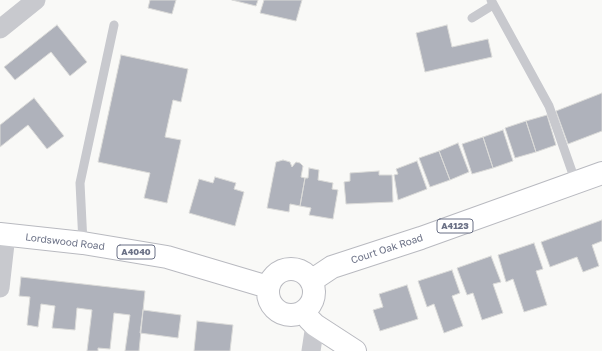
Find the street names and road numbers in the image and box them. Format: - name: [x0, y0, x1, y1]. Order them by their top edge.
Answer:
- road number: A4123: [437, 219, 473, 233]
- street label: Lordswood Road: [25, 231, 105, 253]
- street label: Court Oak Road: [349, 232, 425, 266]
- road number: A4040: [117, 245, 155, 259]

